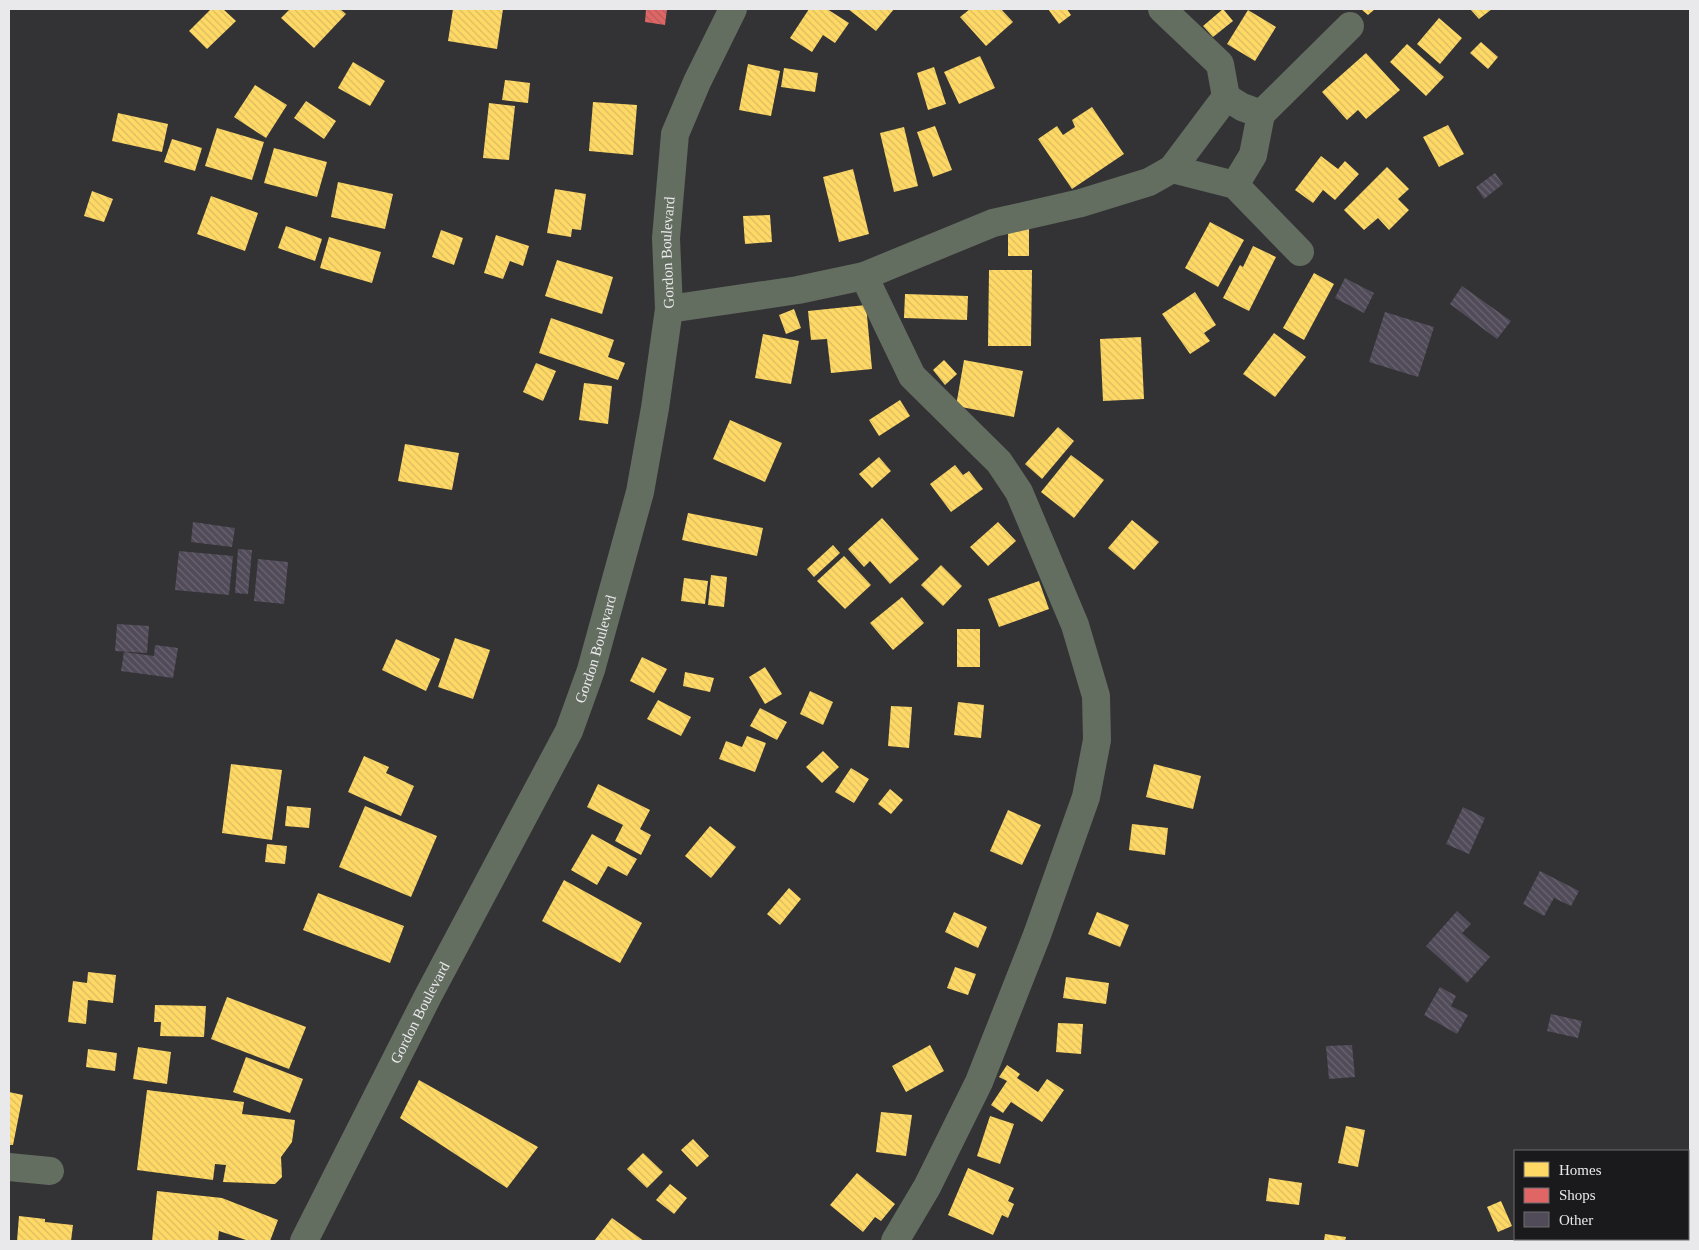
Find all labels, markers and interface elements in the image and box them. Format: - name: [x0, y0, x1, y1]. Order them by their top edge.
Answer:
- street label: Gordon Boulevard: [658, 196, 678, 309]
- street label: Gordon Boulevard: [572, 593, 619, 705]
- street label: Gordon Boulevard: [387, 959, 453, 1066]
- legend: [1514, 1150, 1689, 1240]
- text: Homes: [1559, 1162, 1602, 1178]
- text: Shops: [1559, 1187, 1596, 1203]
- text: Other: [1559, 1212, 1593, 1228]

